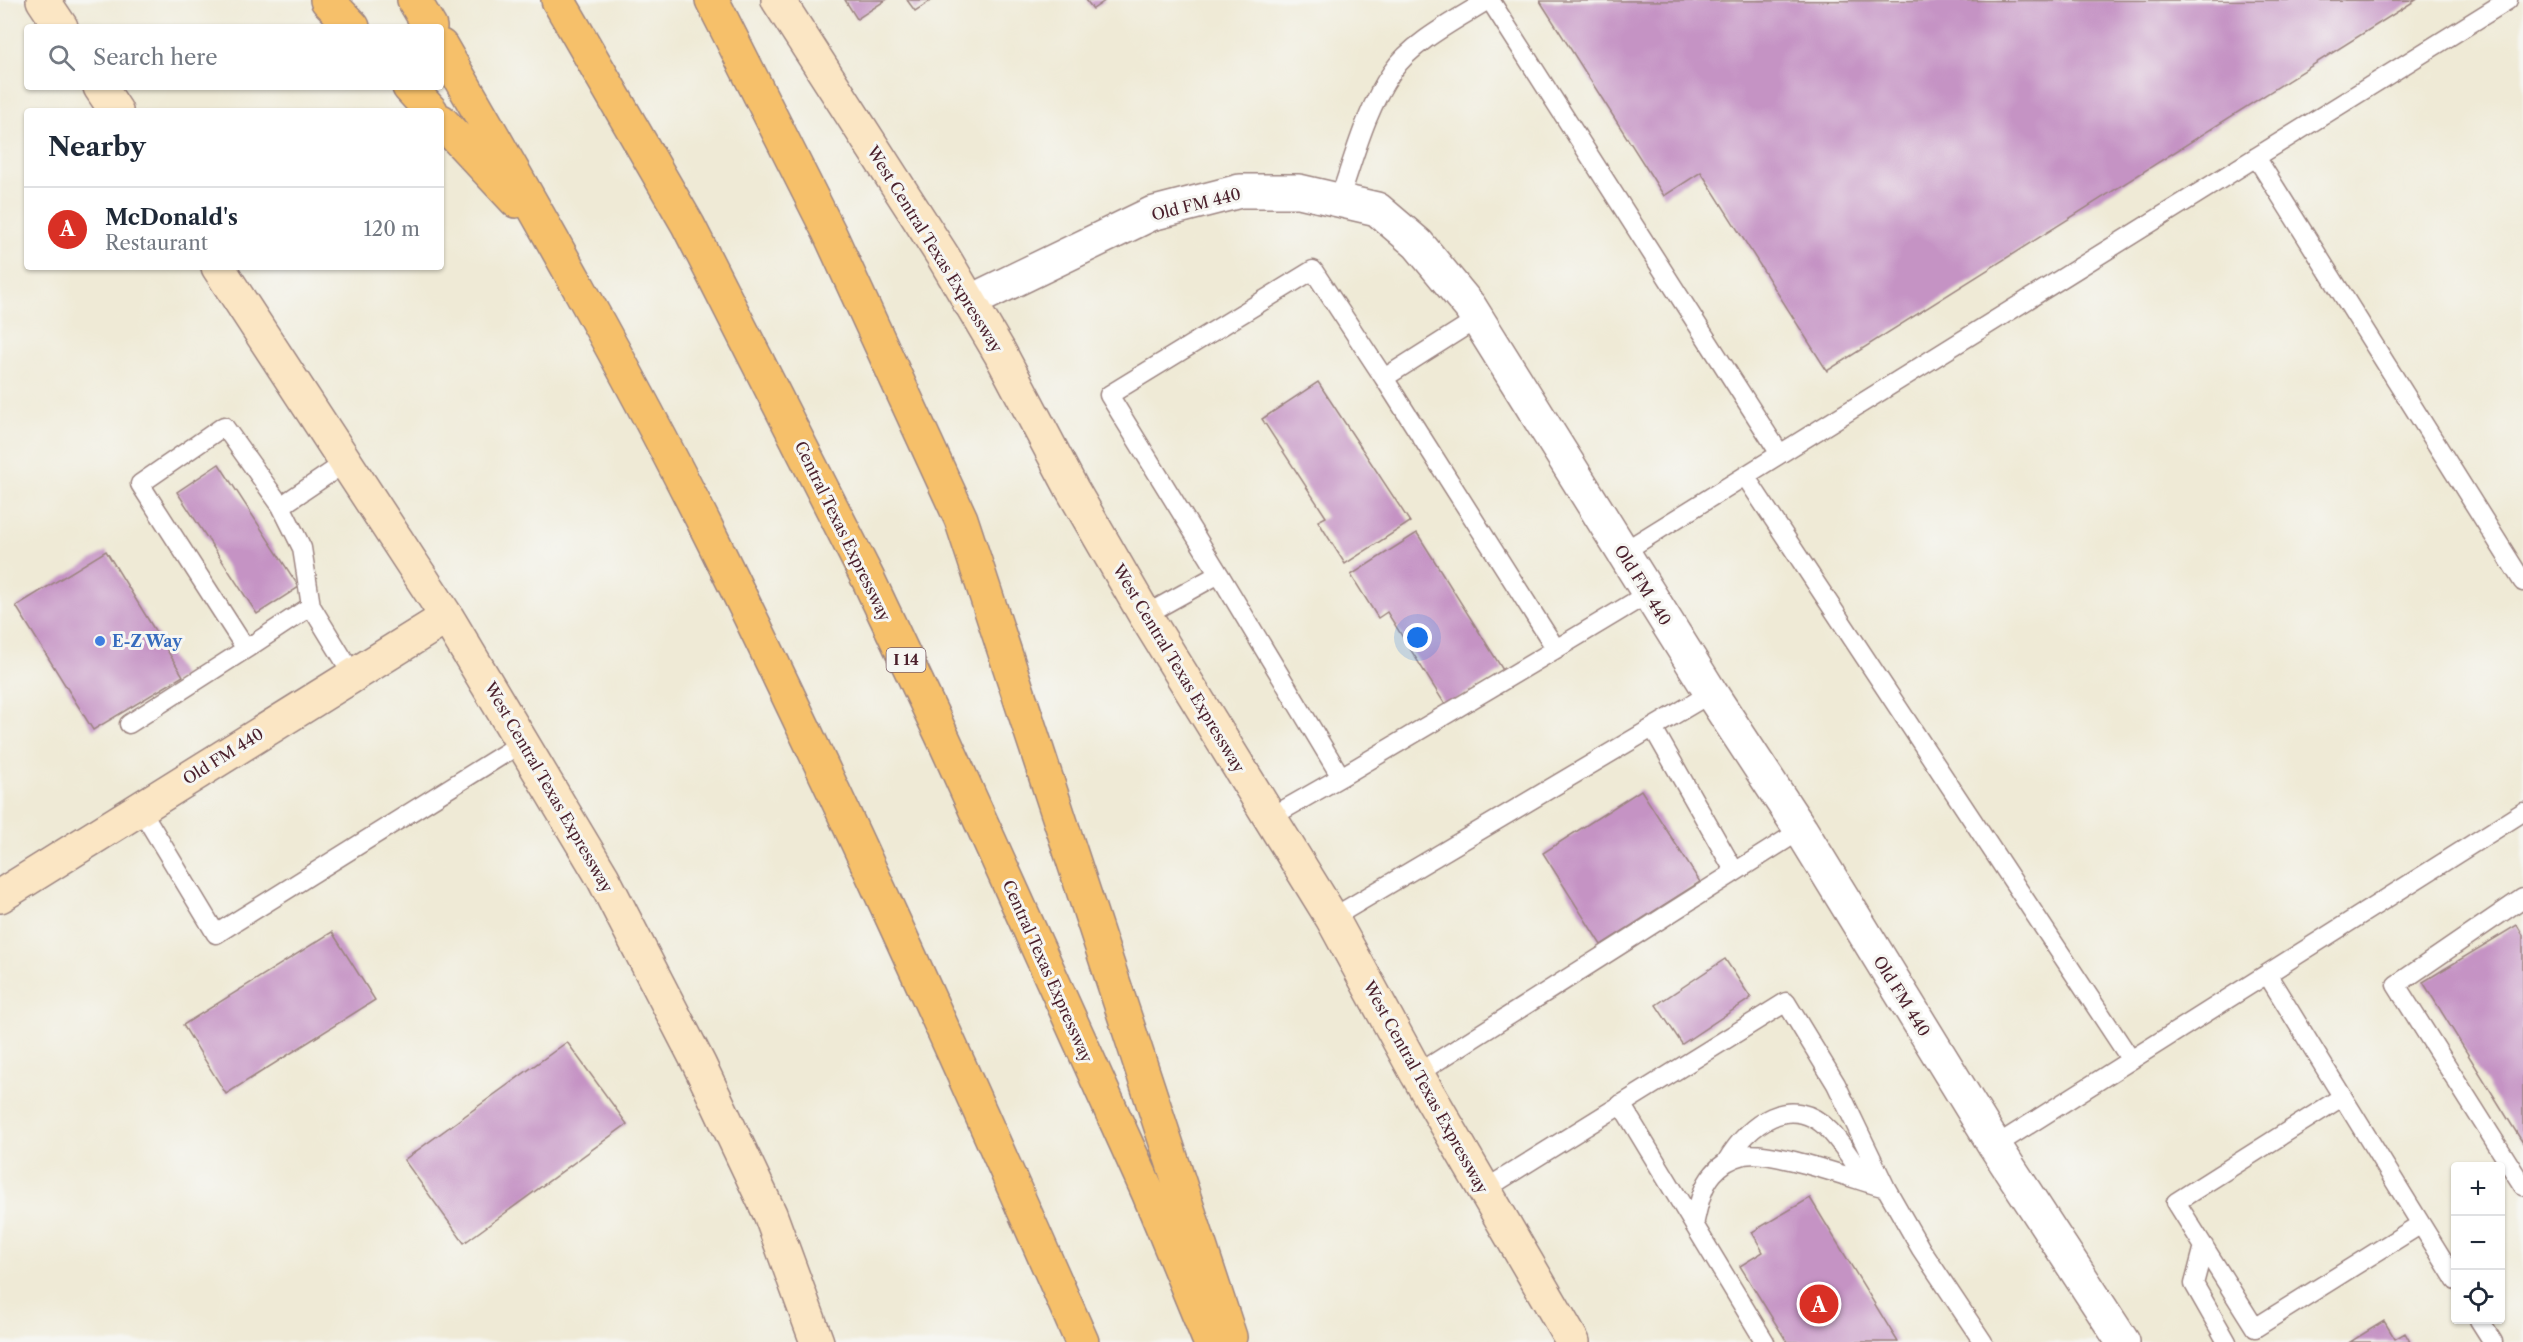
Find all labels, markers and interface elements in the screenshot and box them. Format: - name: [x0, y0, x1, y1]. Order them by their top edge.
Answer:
- search box: [24, 24, 444, 90]
- icon: search: [45, 41, 78, 74]
- text: Search here: [93, 44, 218, 71]
- text: Nearby: [48, 131, 146, 163]
- street label: West Central Texas Expressway: [862, 141, 1008, 357]
- street label: Old FM 440: [1149, 183, 1243, 225]
- text: McDonald's: [105, 204, 238, 231]
- text: A: [60, 217, 75, 241]
- text: 120 m: [363, 217, 420, 241]
- text: Restaurant: [105, 231, 208, 255]
- street label: Central Texas Expressway: [791, 438, 896, 625]
- street label: Old FM 440: [1610, 541, 1676, 629]
- street label: West Central Texas Expressway: [1108, 559, 1250, 777]
- your location: [1403, 623, 1432, 652]
- place label: E-Z Way: [112, 631, 183, 651]
- marker: E-Z Way: [93, 634, 107, 648]
- road number: I 14: [886, 648, 926, 672]
- street label: West Central Texas Expressway: [480, 677, 618, 897]
- street label: Old FM 440: [179, 723, 267, 789]
- street label: Central Texas Expressway: [999, 877, 1098, 1066]
- street label: Old FM 440: [1869, 952, 1935, 1040]
- street label: West Central Texas Expressway: [1359, 976, 1493, 1198]
- map controls: [2451, 1162, 2505, 1324]
- button: +: [2451, 1162, 2505, 1216]
- button: −: [2451, 1216, 2505, 1270]
- button: locate: [2451, 1270, 2505, 1324]
- pin: A: [1800, 1282, 1838, 1326]

